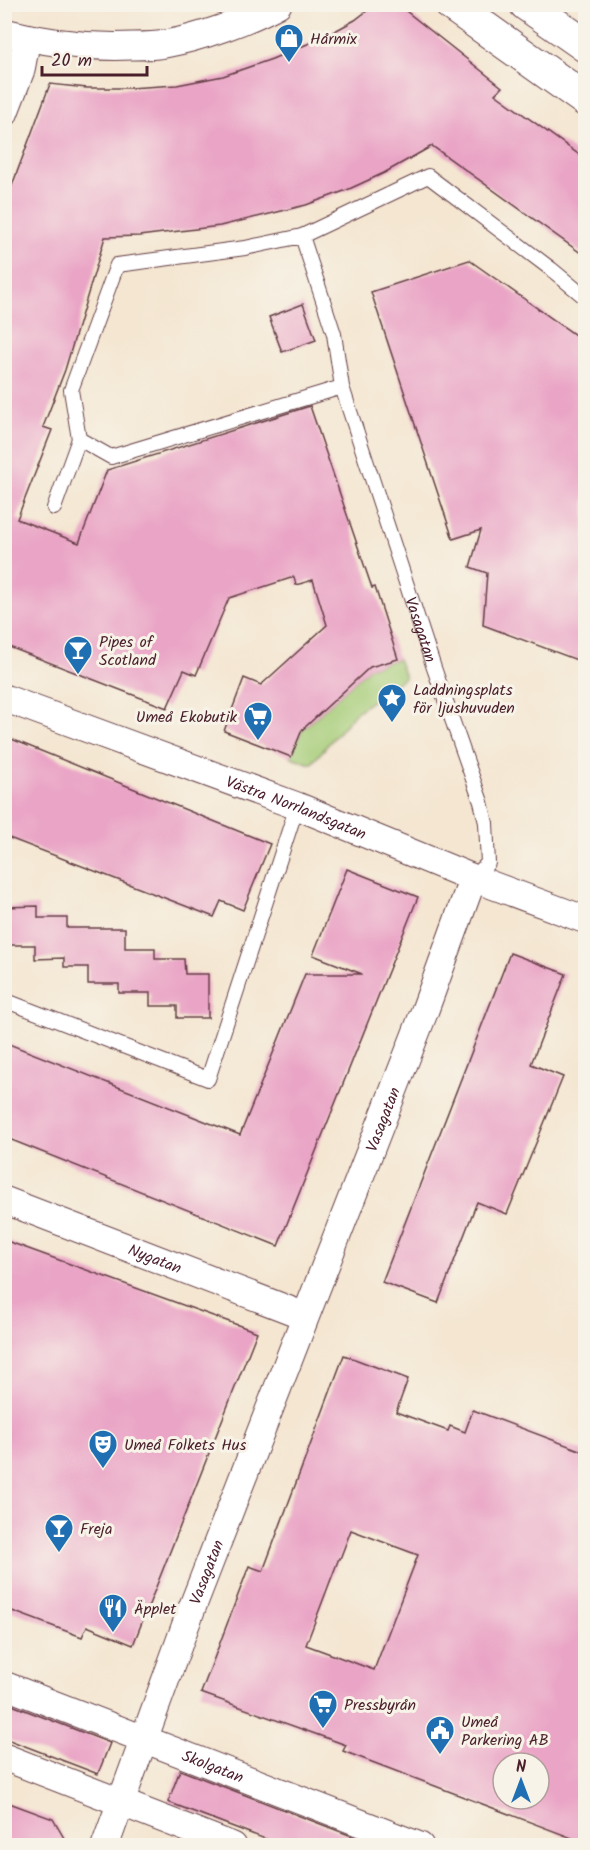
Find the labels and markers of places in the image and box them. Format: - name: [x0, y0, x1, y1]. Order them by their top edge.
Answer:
- shop icon: Hårmix: [273, 22, 305, 64]
- place label: Hårmix: [310, 27, 358, 52]
- place label: Pipes of Scotland: [99, 630, 157, 673]
- bar icon: Pipes of Scotland: [62, 634, 94, 676]
- place label: Laddningsplats för ljushuvuden: [413, 678, 515, 721]
- place icon: Laddningsplats för ljushuvuden: [376, 682, 408, 724]
- supermarket icon: Umeå Ekobutik: [242, 700, 274, 742]
- place label: Umeå Ekobutik: [136, 705, 237, 730]
- theatre icon: Umeå Folkets Hus: [87, 1428, 119, 1470]
- place label: Umeå Folkets Hus: [124, 1433, 247, 1458]
- bar icon: Freja: [43, 1512, 75, 1554]
- place label: Freja: [80, 1517, 112, 1542]
- restaurant icon: Äpplet: [97, 1592, 129, 1634]
- place label: Äpplet: [134, 1597, 177, 1622]
- supermarket icon: Pressbyrån: [307, 1688, 339, 1730]
- place label: Pressbyrån: [344, 1693, 416, 1718]
- place label: Umeå Parkering AB: [461, 1710, 549, 1753]
- public building icon: Umeå Parkering AB: [424, 1714, 456, 1756]

